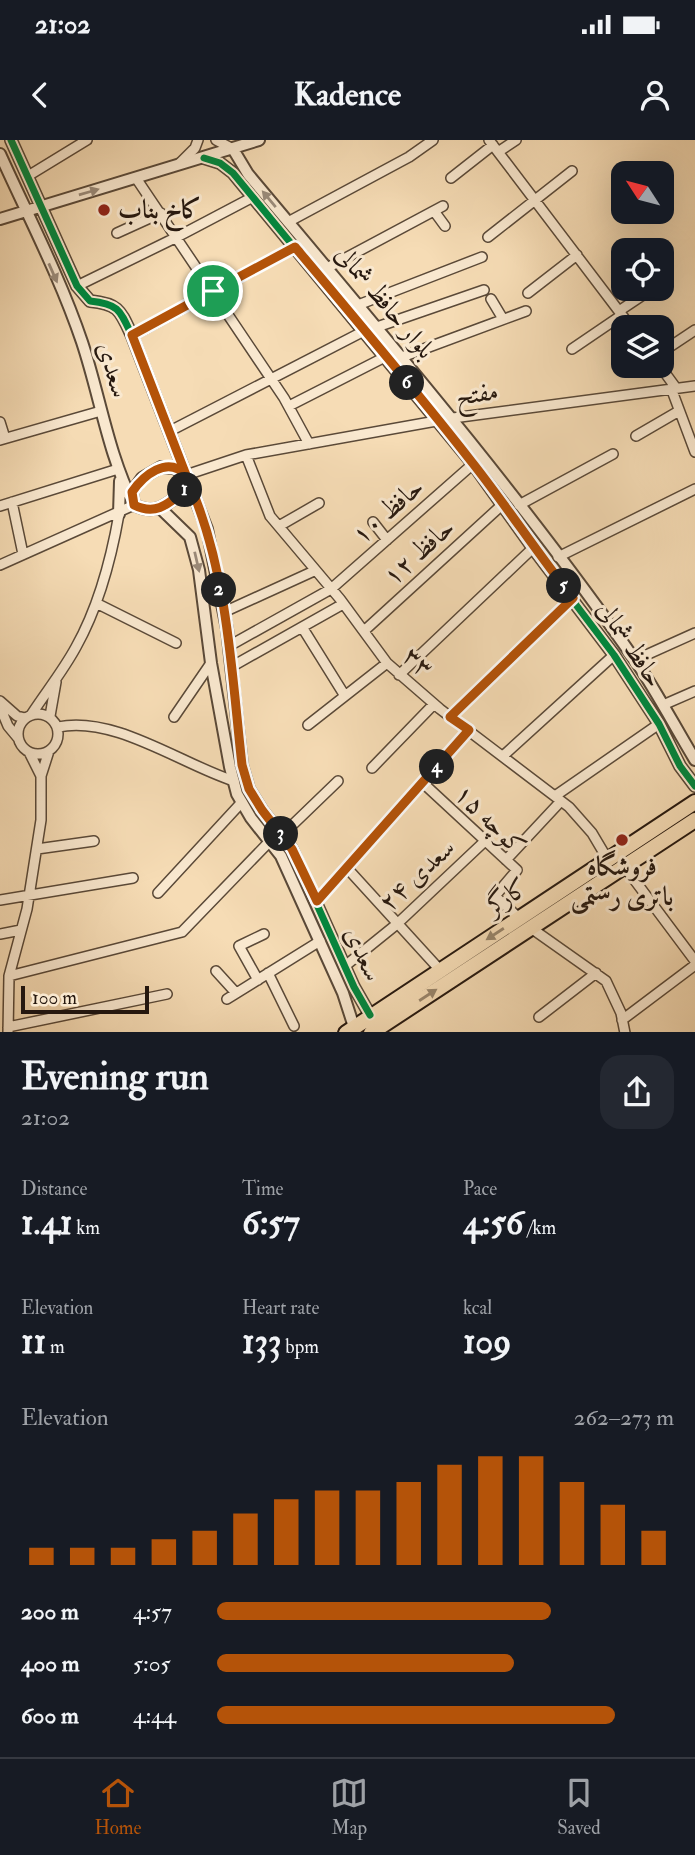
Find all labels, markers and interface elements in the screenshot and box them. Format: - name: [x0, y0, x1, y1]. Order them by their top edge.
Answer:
- text: 21:02: [35, 9, 90, 41]
- text: Kadence: [294, 75, 401, 115]
- icon: back: [21, 76, 59, 114]
- icon: person: [636, 76, 674, 114]
- north arrow: [611, 161, 674, 224]
- map controls: [611, 161, 674, 378]
- one-way arrow: [78, 186, 100, 197]
- one-way arrow: [262, 191, 277, 208]
- place label: کاخ بناب: [118, 194, 202, 232]
- marker: کاخ بناب: [96, 202, 112, 218]
- button: locate: [611, 238, 674, 301]
- street label: بلوار حافظ شمالی: [328, 239, 442, 365]
- pin: [183, 261, 243, 321]
- one-way arrow: [47, 263, 59, 283]
- icon: arrive: [194, 272, 232, 310]
- button: layers: [611, 315, 674, 378]
- street label: سعدی: [90, 338, 136, 402]
- pin: 6: [390, 366, 424, 400]
- text: 6: [402, 370, 411, 394]
- street label: مفتح: [454, 375, 501, 420]
- street label: حافظ ۱۰: [345, 471, 431, 551]
- pin: 1: [168, 472, 202, 508]
- text: 1: [181, 477, 188, 501]
- street label: حافظ ۱۲: [377, 512, 461, 592]
- one-way arrow: [191, 551, 202, 573]
- pin: 5: [546, 568, 582, 604]
- pin: 2: [202, 573, 236, 608]
- text: 5: [559, 573, 568, 597]
- text: 2: [214, 577, 223, 601]
- street label: حافظ شمالی: [590, 595, 670, 693]
- street label: ۳۳: [396, 640, 440, 684]
- pin: 4: [420, 750, 454, 784]
- text: 4: [431, 754, 442, 778]
- street label: کوچه ۱۵: [447, 778, 532, 863]
- pin: 3: [264, 816, 298, 852]
- text: 3: [277, 821, 284, 845]
- street label: سعدی ۲۴: [372, 832, 462, 918]
- marker: فروشگاه باتری رستمی: [614, 832, 630, 848]
- place label: فروشگاه باتری رستمی: [571, 849, 673, 914]
- street label: کارگر: [476, 870, 535, 924]
- street label: سعدی: [337, 922, 389, 986]
- one-way arrow: [486, 927, 504, 941]
- scale bar: [21, 984, 149, 1015]
- text: 100 m: [32, 986, 77, 1010]
- one-way arrow: [419, 988, 437, 1002]
- text: Evening run: [21, 1053, 209, 1101]
- button: share: [600, 1055, 674, 1129]
- text: 21:02: [21, 1103, 70, 1132]
- text: Distance: [21, 1177, 87, 1201]
- text: Time: [242, 1177, 284, 1201]
- text: Pace: [463, 1177, 497, 1201]
- text: 1.41: [21, 1201, 72, 1245]
- text: 6:57: [242, 1201, 300, 1245]
- text: 4:56: [463, 1201, 523, 1245]
- text: km: [72, 1216, 100, 1240]
- text: /km: [523, 1216, 556, 1240]
- text: Elevation: [21, 1296, 93, 1320]
- text: Heart rate: [242, 1296, 319, 1320]
- text: kcal: [463, 1296, 492, 1320]
- text: 11: [21, 1320, 46, 1364]
- text: 133: [242, 1320, 281, 1364]
- text: 109: [463, 1320, 511, 1364]
- text: m: [46, 1335, 65, 1359]
- text: bpm: [281, 1335, 319, 1359]
- text: Elevation: [21, 1403, 109, 1432]
- text: 262–273 m: [574, 1403, 674, 1432]
- text: 200 m: [21, 1597, 79, 1626]
- text: 4:57: [133, 1597, 172, 1626]
- text: 400 m: [21, 1649, 80, 1678]
- text: 5:05: [133, 1649, 171, 1678]
- text: 600 m: [21, 1701, 79, 1730]
- text: 4:44: [133, 1701, 176, 1730]
- tab: Home: [94, 1774, 142, 1840]
- tab: Map: [330, 1774, 368, 1840]
- tab: Saved: [557, 1774, 601, 1840]

